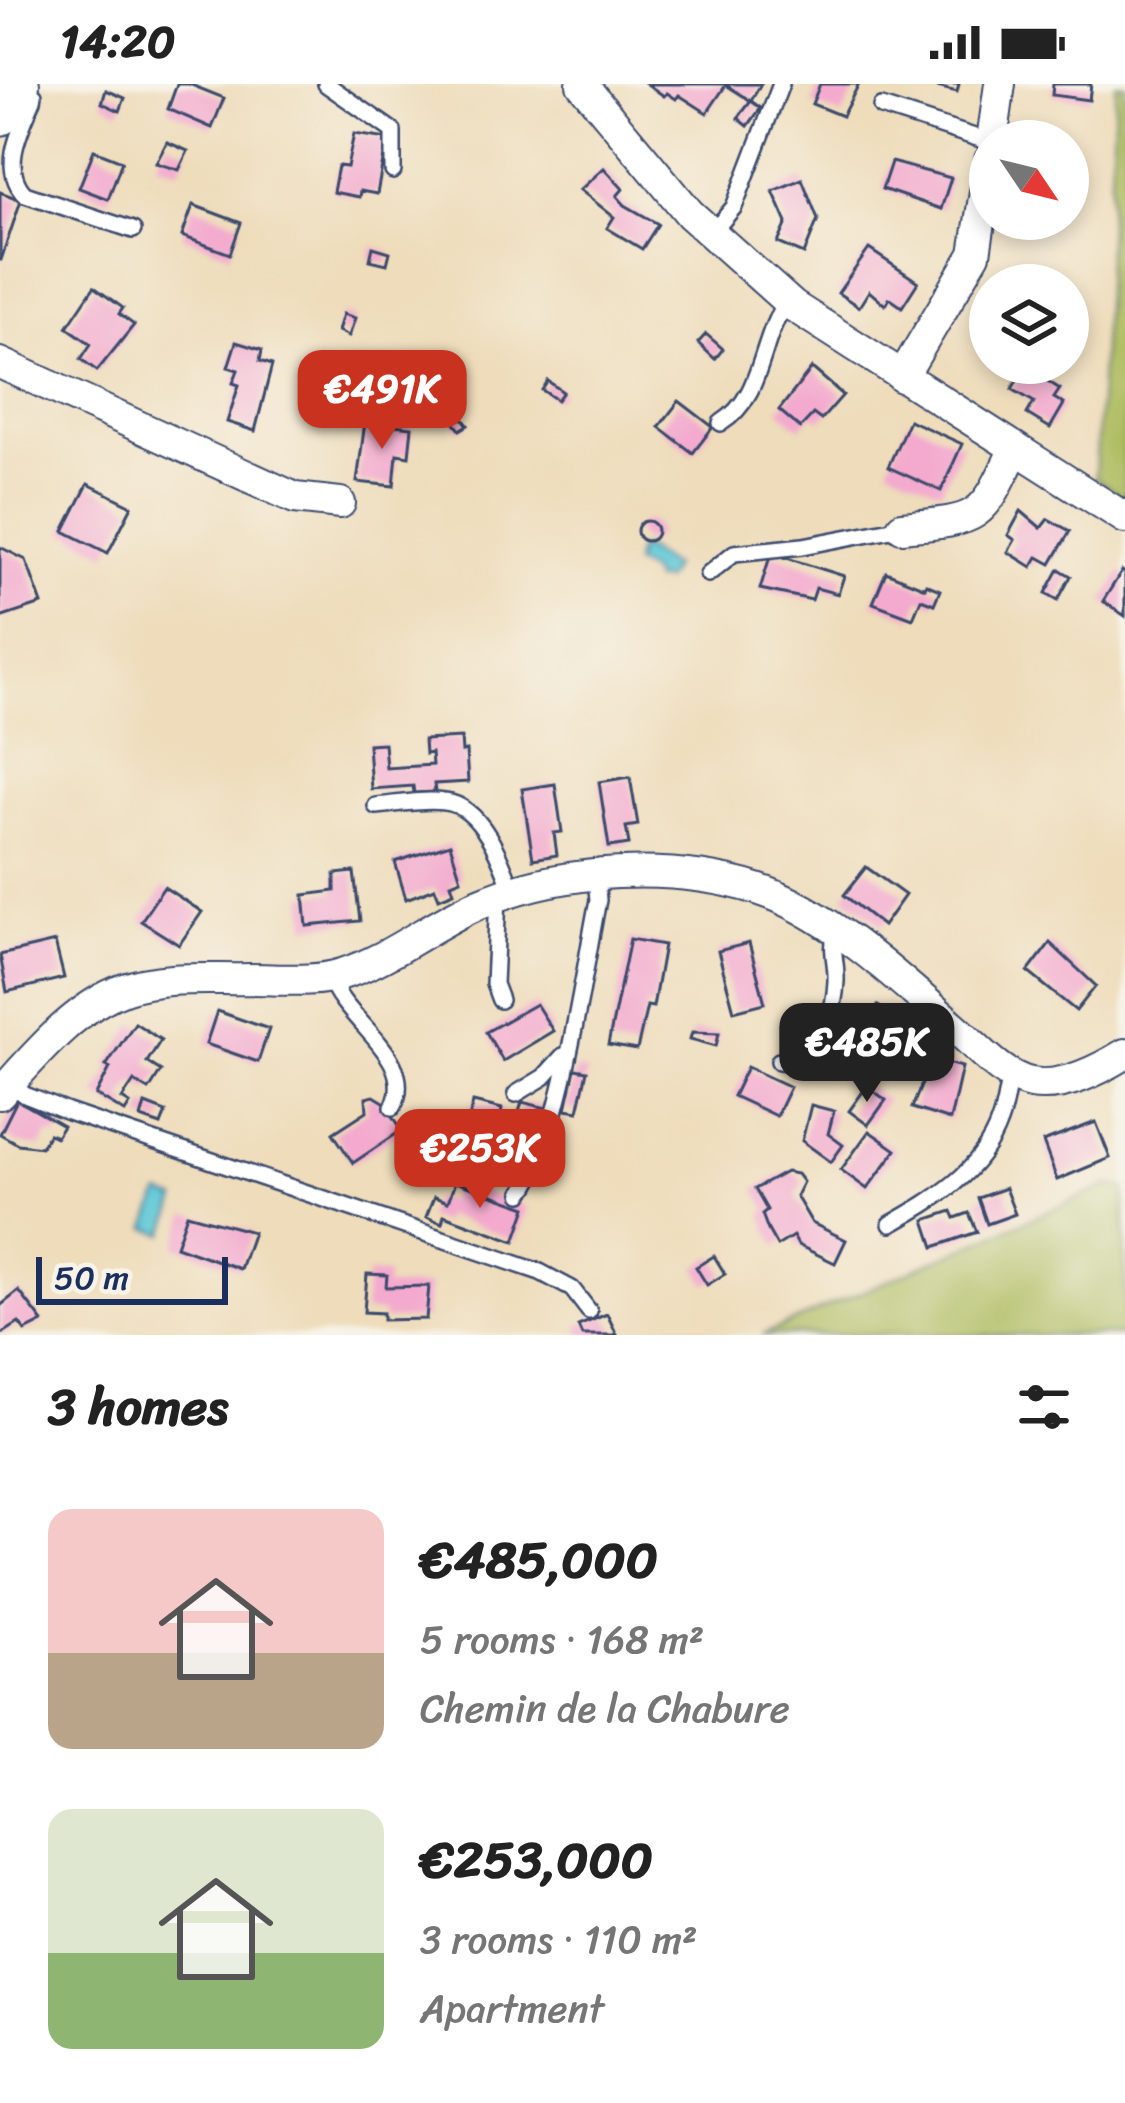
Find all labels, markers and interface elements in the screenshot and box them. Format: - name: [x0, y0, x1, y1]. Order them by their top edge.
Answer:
- text: 14:20: [60, 2, 175, 82]
- north arrow: [969, 120, 1089, 240]
- map controls: [969, 120, 1089, 384]
- button: layers: [969, 264, 1089, 384]
- pin: €491K: [298, 350, 466, 452]
- text: €491K: [325, 354, 439, 423]
- pin: €485K: [783, 1003, 951, 1105]
- text: €485K: [806, 1007, 928, 1076]
- pin: €253K: [396, 1109, 564, 1211]
- text: €253K: [421, 1113, 539, 1182]
- text: 50 m: [54, 1249, 129, 1307]
- scale bar: [36, 1251, 228, 1304]
- text: 3 homes: [48, 1362, 228, 1452]
- icon: filters: [1011, 1374, 1077, 1440]
- text: €485,000: [420, 1515, 658, 1605]
- icon: home: [144, 1557, 288, 1701]
- text: 5 rooms · 168 m²: [420, 1605, 704, 1674]
- text: Chemin de la Chabure: [420, 1674, 790, 1743]
- text: €253,000: [420, 1815, 653, 1905]
- icon: home: [144, 1857, 288, 2001]
- text: 3 rooms · 110 m²: [420, 1905, 697, 1974]
- text: Apartment: [420, 1974, 604, 2043]

